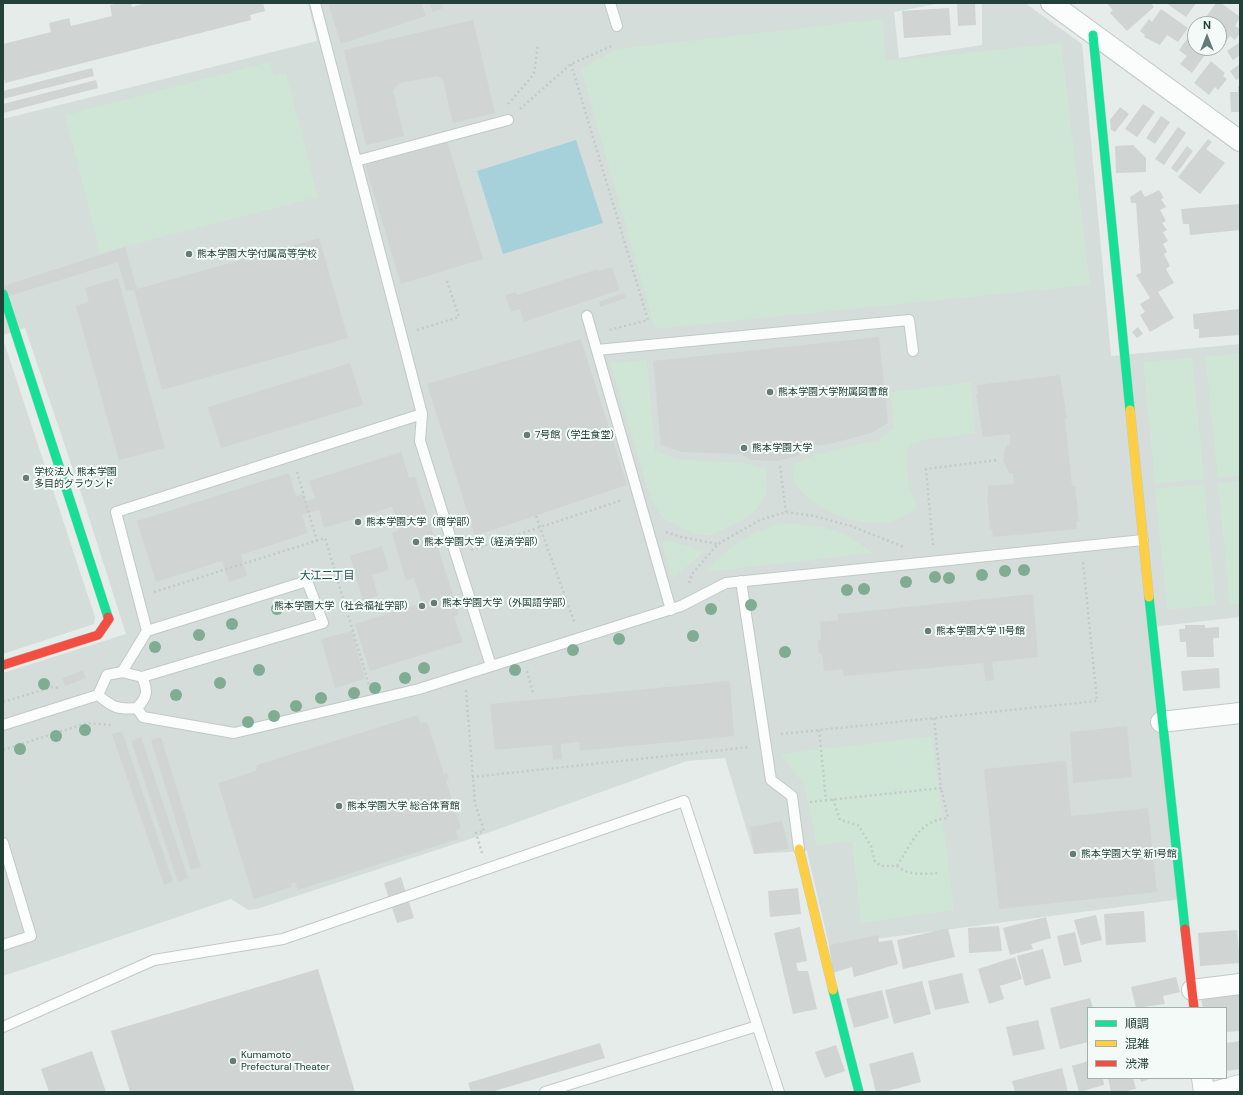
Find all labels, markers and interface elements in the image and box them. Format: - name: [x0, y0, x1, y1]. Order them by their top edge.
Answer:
- north arrow: [1187, 16, 1227, 56]
- text: N: [1203, 18, 1211, 32]
- place label: 熊本学園大学付属高等学校: [197, 248, 317, 260]
- marker: 熊本学園大学付属高等学校: [184, 249, 194, 259]
- place label: 熊本学園大学附属図書館: [778, 386, 888, 398]
- marker: 熊本学園大学附属図書館: [765, 387, 775, 397]
- place label: 7号館（学生食堂）: [535, 429, 620, 441]
- marker: 7号館（学生食堂）: [522, 430, 532, 440]
- place label: 熊本学園大学: [752, 442, 812, 454]
- marker: 熊本学園大学: [739, 443, 749, 453]
- place label: 学校法人 熊本学園 多目的グラウンド: [34, 466, 117, 490]
- marker: 学校法人 熊本学園 多目的グラウンド: [21, 473, 31, 483]
- place label: 熊本学園大学（商学部）: [366, 516, 476, 528]
- marker: 熊本学園大学（商学部）: [353, 517, 363, 527]
- place label: 熊本学園大学（経済学部）: [424, 536, 544, 548]
- marker: 熊本学園大学（経済学部）: [411, 537, 421, 547]
- district label: 大江二丁目: [300, 569, 354, 583]
- place label: 熊本学園大学（外国語学部）: [442, 597, 572, 609]
- marker: 熊本学園大学（外国語学部）: [429, 598, 439, 608]
- place label: 熊本学園大学（社会福祉学部）: [274, 600, 414, 612]
- marker: 熊本学園大学（社会福祉学部）: [417, 601, 427, 611]
- place label: 熊本学園大学 11号館: [936, 625, 1025, 637]
- marker: 熊本学園大学 11号館: [923, 626, 933, 636]
- place label: 熊本学園大学 総合体育館: [347, 800, 460, 812]
- marker: 熊本学園大学 総合体育館: [334, 801, 344, 811]
- place label: 熊本学園大学 新1号館: [1081, 848, 1177, 860]
- marker: 熊本学園大学 新1号館: [1068, 849, 1078, 859]
- legend: [1087, 1007, 1227, 1079]
- text: 順調: [1125, 1016, 1149, 1032]
- text: 混雑: [1125, 1036, 1149, 1052]
- place label: Kumamoto Prefectural Theater: [241, 1049, 330, 1072]
- marker: Kumamoto Prefectural Theater: [228, 1056, 238, 1066]
- text: 渋滞: [1125, 1056, 1149, 1072]

